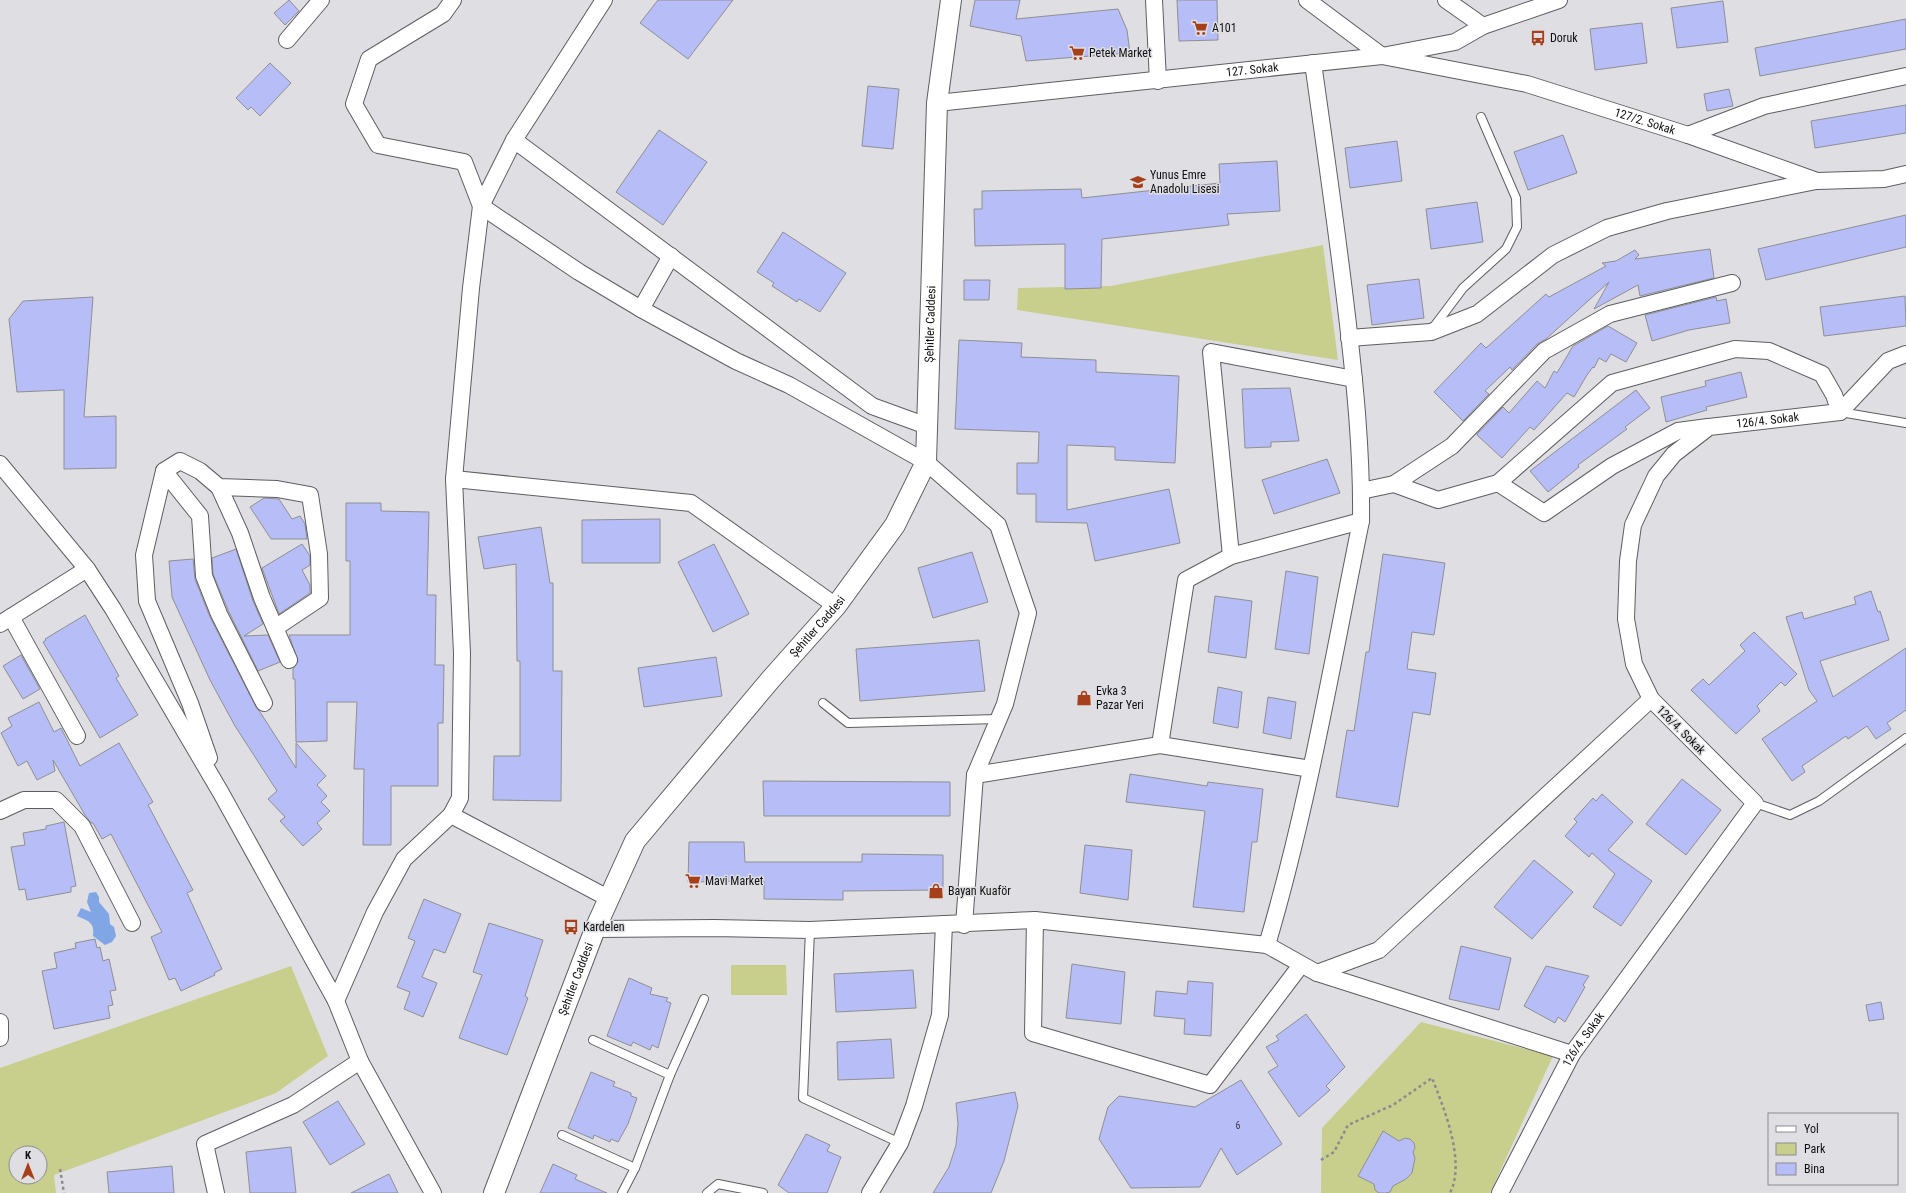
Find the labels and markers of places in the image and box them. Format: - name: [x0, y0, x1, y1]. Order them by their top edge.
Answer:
- supermarket icon: A101: [1191, 19, 1209, 37]
- place label: A101: [1212, 21, 1237, 35]
- bus stop icon: Doruk: [1529, 29, 1547, 47]
- place label: Doruk: [1550, 31, 1578, 45]
- supermarket icon: Petek Market: [1068, 44, 1086, 62]
- place label: Petek Market: [1089, 46, 1152, 60]
- place label: Yunus Emre Anadolu Lisesi: [1150, 168, 1220, 196]
- school or university icon: Yunus Emre Anadolu Lisesi: [1129, 173, 1147, 191]
- place label: Evka 3 Pazar Yeri: [1096, 684, 1144, 712]
- shop icon: Evka 3 Pazar Yeri: [1075, 689, 1093, 707]
- supermarket icon: Mavi Market: [684, 872, 702, 890]
- place label: Mavi Market: [705, 874, 764, 888]
- shop icon: Bayan Kuaför: [927, 882, 945, 900]
- place label: Bayan Kuaför: [948, 884, 1011, 898]
- bus stop icon: Kardelen: [562, 918, 580, 936]
- place label: Kardelen: [583, 920, 625, 934]

